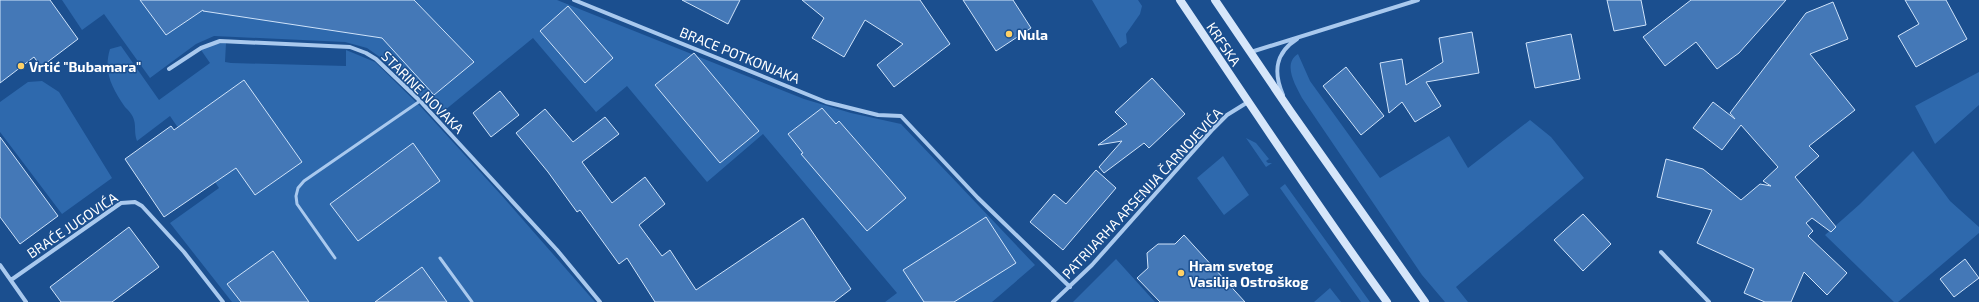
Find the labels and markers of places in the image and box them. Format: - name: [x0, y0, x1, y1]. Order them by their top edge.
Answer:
- place label: Nula: [1017, 26, 1048, 43]
- marker: Nula: [1004, 29, 1014, 39]
- place label: Vrtić "Bubamara": [29, 58, 141, 75]
- marker: Vrtić "Bubamara": [16, 61, 26, 71]
- place label: Hram svetog Vasilija Ostroškog: [1189, 257, 1309, 290]
- marker: Hram svetog Vasilija Ostroškog: [1176, 268, 1186, 278]

